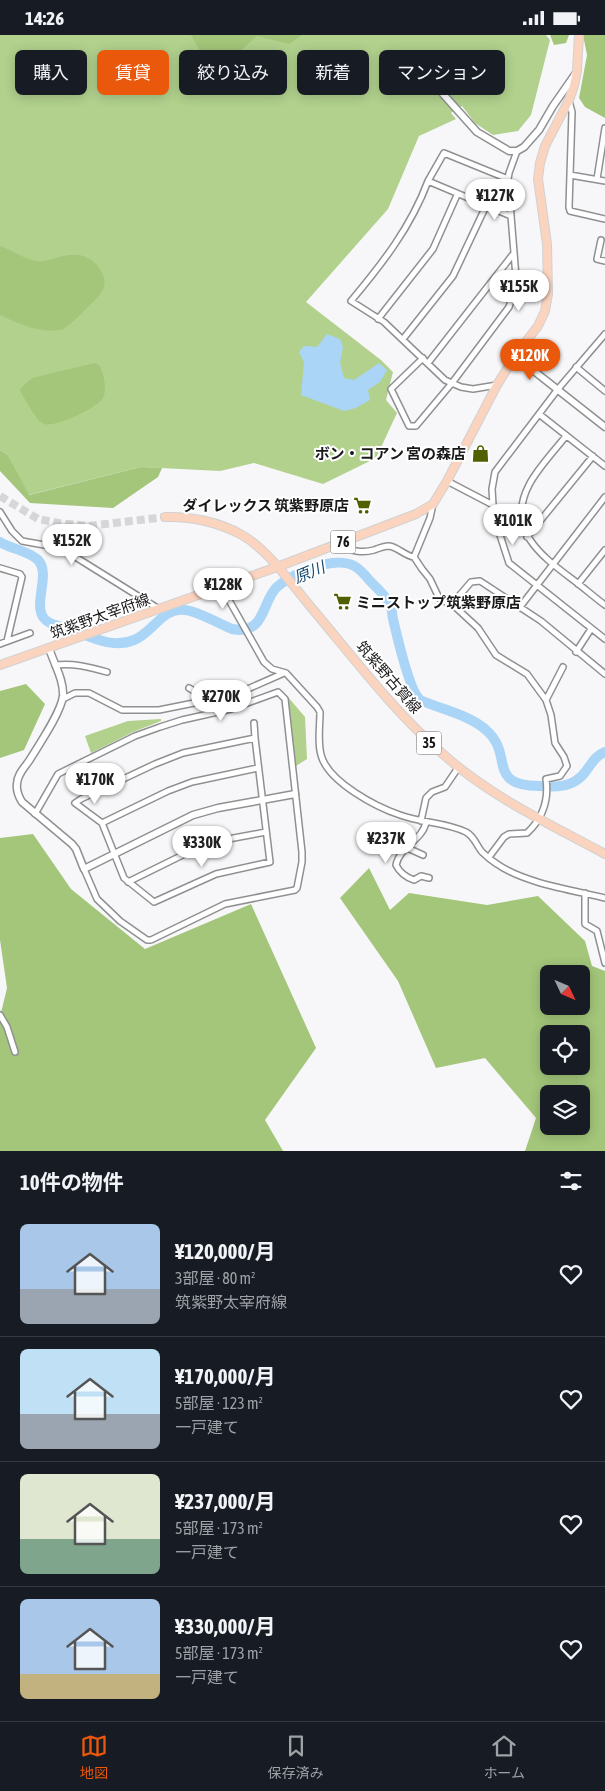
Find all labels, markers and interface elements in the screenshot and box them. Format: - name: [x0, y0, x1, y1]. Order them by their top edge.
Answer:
- text: 14:26: [25, 7, 64, 29]
- chip: 購入: [15, 50, 87, 95]
- chip: 賃貸: [97, 50, 169, 95]
- chip: 絞り込み: [179, 50, 287, 95]
- chip: 新着: [297, 50, 369, 95]
- chip: マンション: [379, 50, 505, 95]
- pin: ¥127K: [460, 179, 530, 221]
- text: ¥127K: [476, 186, 514, 204]
- pin: ¥155K: [484, 269, 554, 312]
- text: ¥155K: [500, 277, 538, 295]
- pin: ¥120K: [495, 339, 565, 381]
- text: ¥120K: [511, 346, 549, 364]
- shop icon: ボン・コアン 宮の森店: [470, 443, 490, 463]
- place label: ボン・コアン 宮の森店: [315, 445, 466, 462]
- supermarket icon: ダイレックス 筑紫野原店: [353, 495, 373, 515]
- place label: ダイレックス 筑紫野原店: [182, 497, 349, 514]
- pin: ¥101K: [478, 503, 548, 546]
- text: ¥101K: [494, 511, 532, 529]
- pin: ¥152K: [37, 523, 107, 566]
- text: ¥152K: [53, 531, 91, 549]
- road number: 76: [330, 531, 356, 553]
- water label: 原川: [291, 557, 329, 586]
- pin: ¥128K: [188, 567, 258, 610]
- text: ¥128K: [204, 575, 242, 593]
- street label: 筑紫野太宰府線: [48, 590, 152, 642]
- supermarket icon: ミニストップ筑紫野原店: [332, 592, 352, 612]
- place label: ミニストップ筑紫野原店: [356, 594, 521, 611]
- street label: 筑紫野古賀線: [353, 637, 425, 717]
- pin: ¥270K: [186, 679, 256, 722]
- text: ¥270K: [202, 687, 240, 705]
- road number: 35: [416, 731, 442, 755]
- pin: ¥170K: [60, 763, 130, 805]
- text: ¥170K: [76, 770, 114, 788]
- pin: ¥237K: [351, 821, 421, 864]
- pin: ¥330K: [167, 825, 237, 868]
- text: ¥237K: [367, 829, 405, 847]
- text: ¥330K: [183, 833, 221, 851]
- north arrow: [540, 965, 590, 1015]
- map controls: [540, 965, 590, 1135]
- button: locate: [540, 1025, 590, 1075]
- button: layers: [540, 1085, 590, 1135]
- icon: filters: [557, 1167, 585, 1195]
- text: 10件の物件: [20, 1170, 124, 1194]
- text: ¥120,000/月: [175, 1239, 275, 1263]
- icon: home: [60, 1244, 120, 1304]
- icon: heart: [557, 1260, 585, 1288]
- text: 3部屋 · 80 m²: [175, 1269, 256, 1287]
- text: 筑紫野太宰府線: [175, 1293, 287, 1311]
- text: ¥170,000/月: [175, 1364, 275, 1388]
- icon: home: [60, 1369, 120, 1429]
- icon: heart: [557, 1385, 585, 1413]
- text: 5部屋 · 123 m²: [175, 1394, 263, 1412]
- text: 一戸建て: [175, 1418, 239, 1436]
- text: ¥237,000/月: [175, 1489, 275, 1513]
- icon: home: [60, 1494, 120, 1554]
- icon: heart: [557, 1510, 585, 1538]
- text: 5部屋 · 173 m²: [175, 1519, 263, 1537]
- text: 一戸建て: [175, 1543, 239, 1561]
- text: ¥330,000/月: [175, 1614, 275, 1638]
- icon: home: [60, 1619, 120, 1679]
- icon: heart: [557, 1635, 585, 1663]
- text: 5部屋 · 173 m²: [175, 1644, 263, 1662]
- text: 一戸建て: [175, 1668, 239, 1686]
- tab: 地図: [80, 1732, 108, 1782]
- tab: 保存済み: [268, 1732, 324, 1782]
- tab: ホーム: [483, 1732, 525, 1782]

